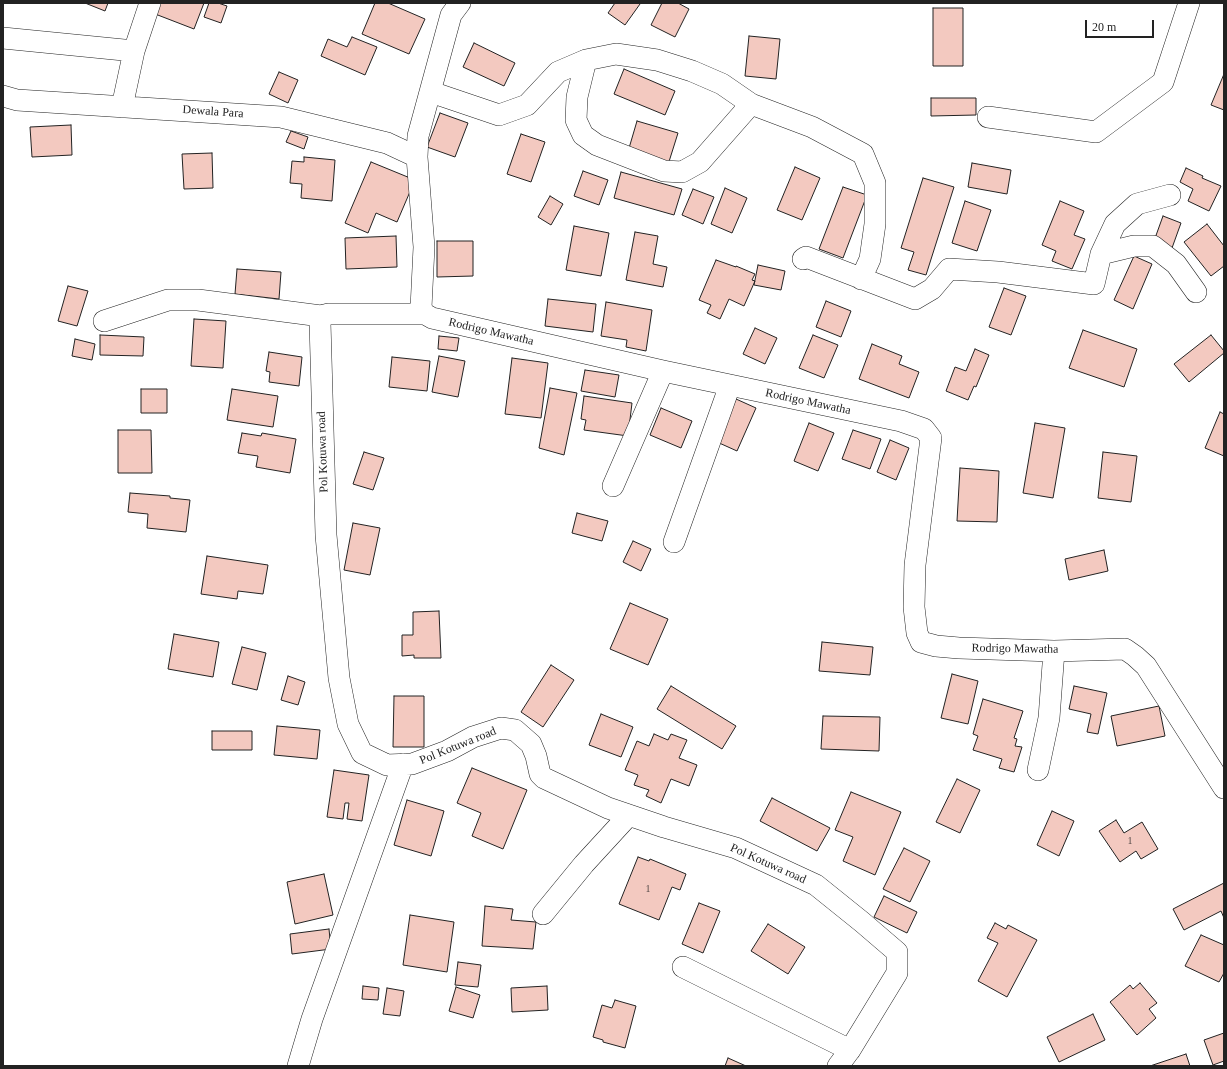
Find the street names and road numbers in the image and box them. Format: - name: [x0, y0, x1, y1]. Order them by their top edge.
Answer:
- street label: Dewala Para: [182, 103, 244, 121]
- street label: Rodrigo Mawatha: [447, 315, 535, 349]
- street label: Rodrigo Mawatha: [764, 386, 852, 418]
- street label: Pol Kotuwa road: [314, 411, 332, 493]
- street label: Rodrigo Mawatha: [971, 641, 1059, 657]
- street label: Pol Kotuwa road: [418, 724, 498, 768]
- street label: Pol Kotuwa road: [728, 841, 808, 887]

